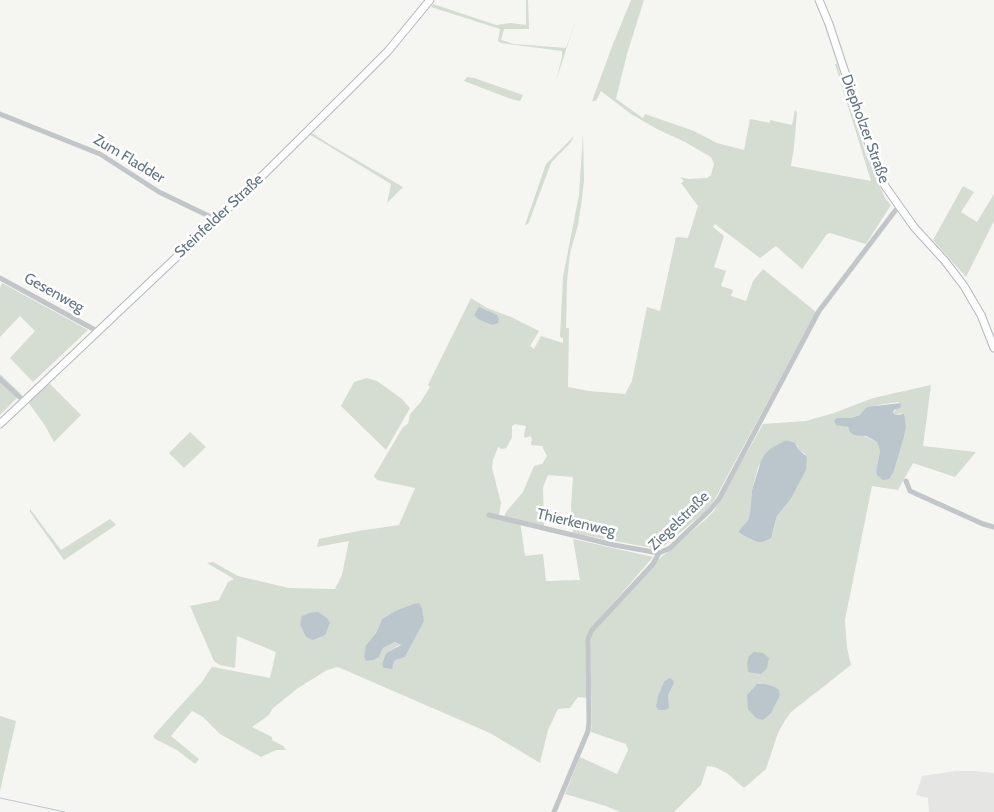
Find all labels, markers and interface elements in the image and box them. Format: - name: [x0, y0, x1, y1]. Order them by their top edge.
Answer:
- street label: Diepholzer Straße: [837, 72, 893, 186]
- street label: Zum Fladder: [90, 131, 168, 187]
- street label: Steinfelder Straße: [171, 170, 267, 262]
- street label: Gesenweg: [21, 269, 87, 317]
- street label: Ziegelstraße: [645, 488, 713, 554]
- street label: Thierkenweg: [535, 505, 617, 541]

